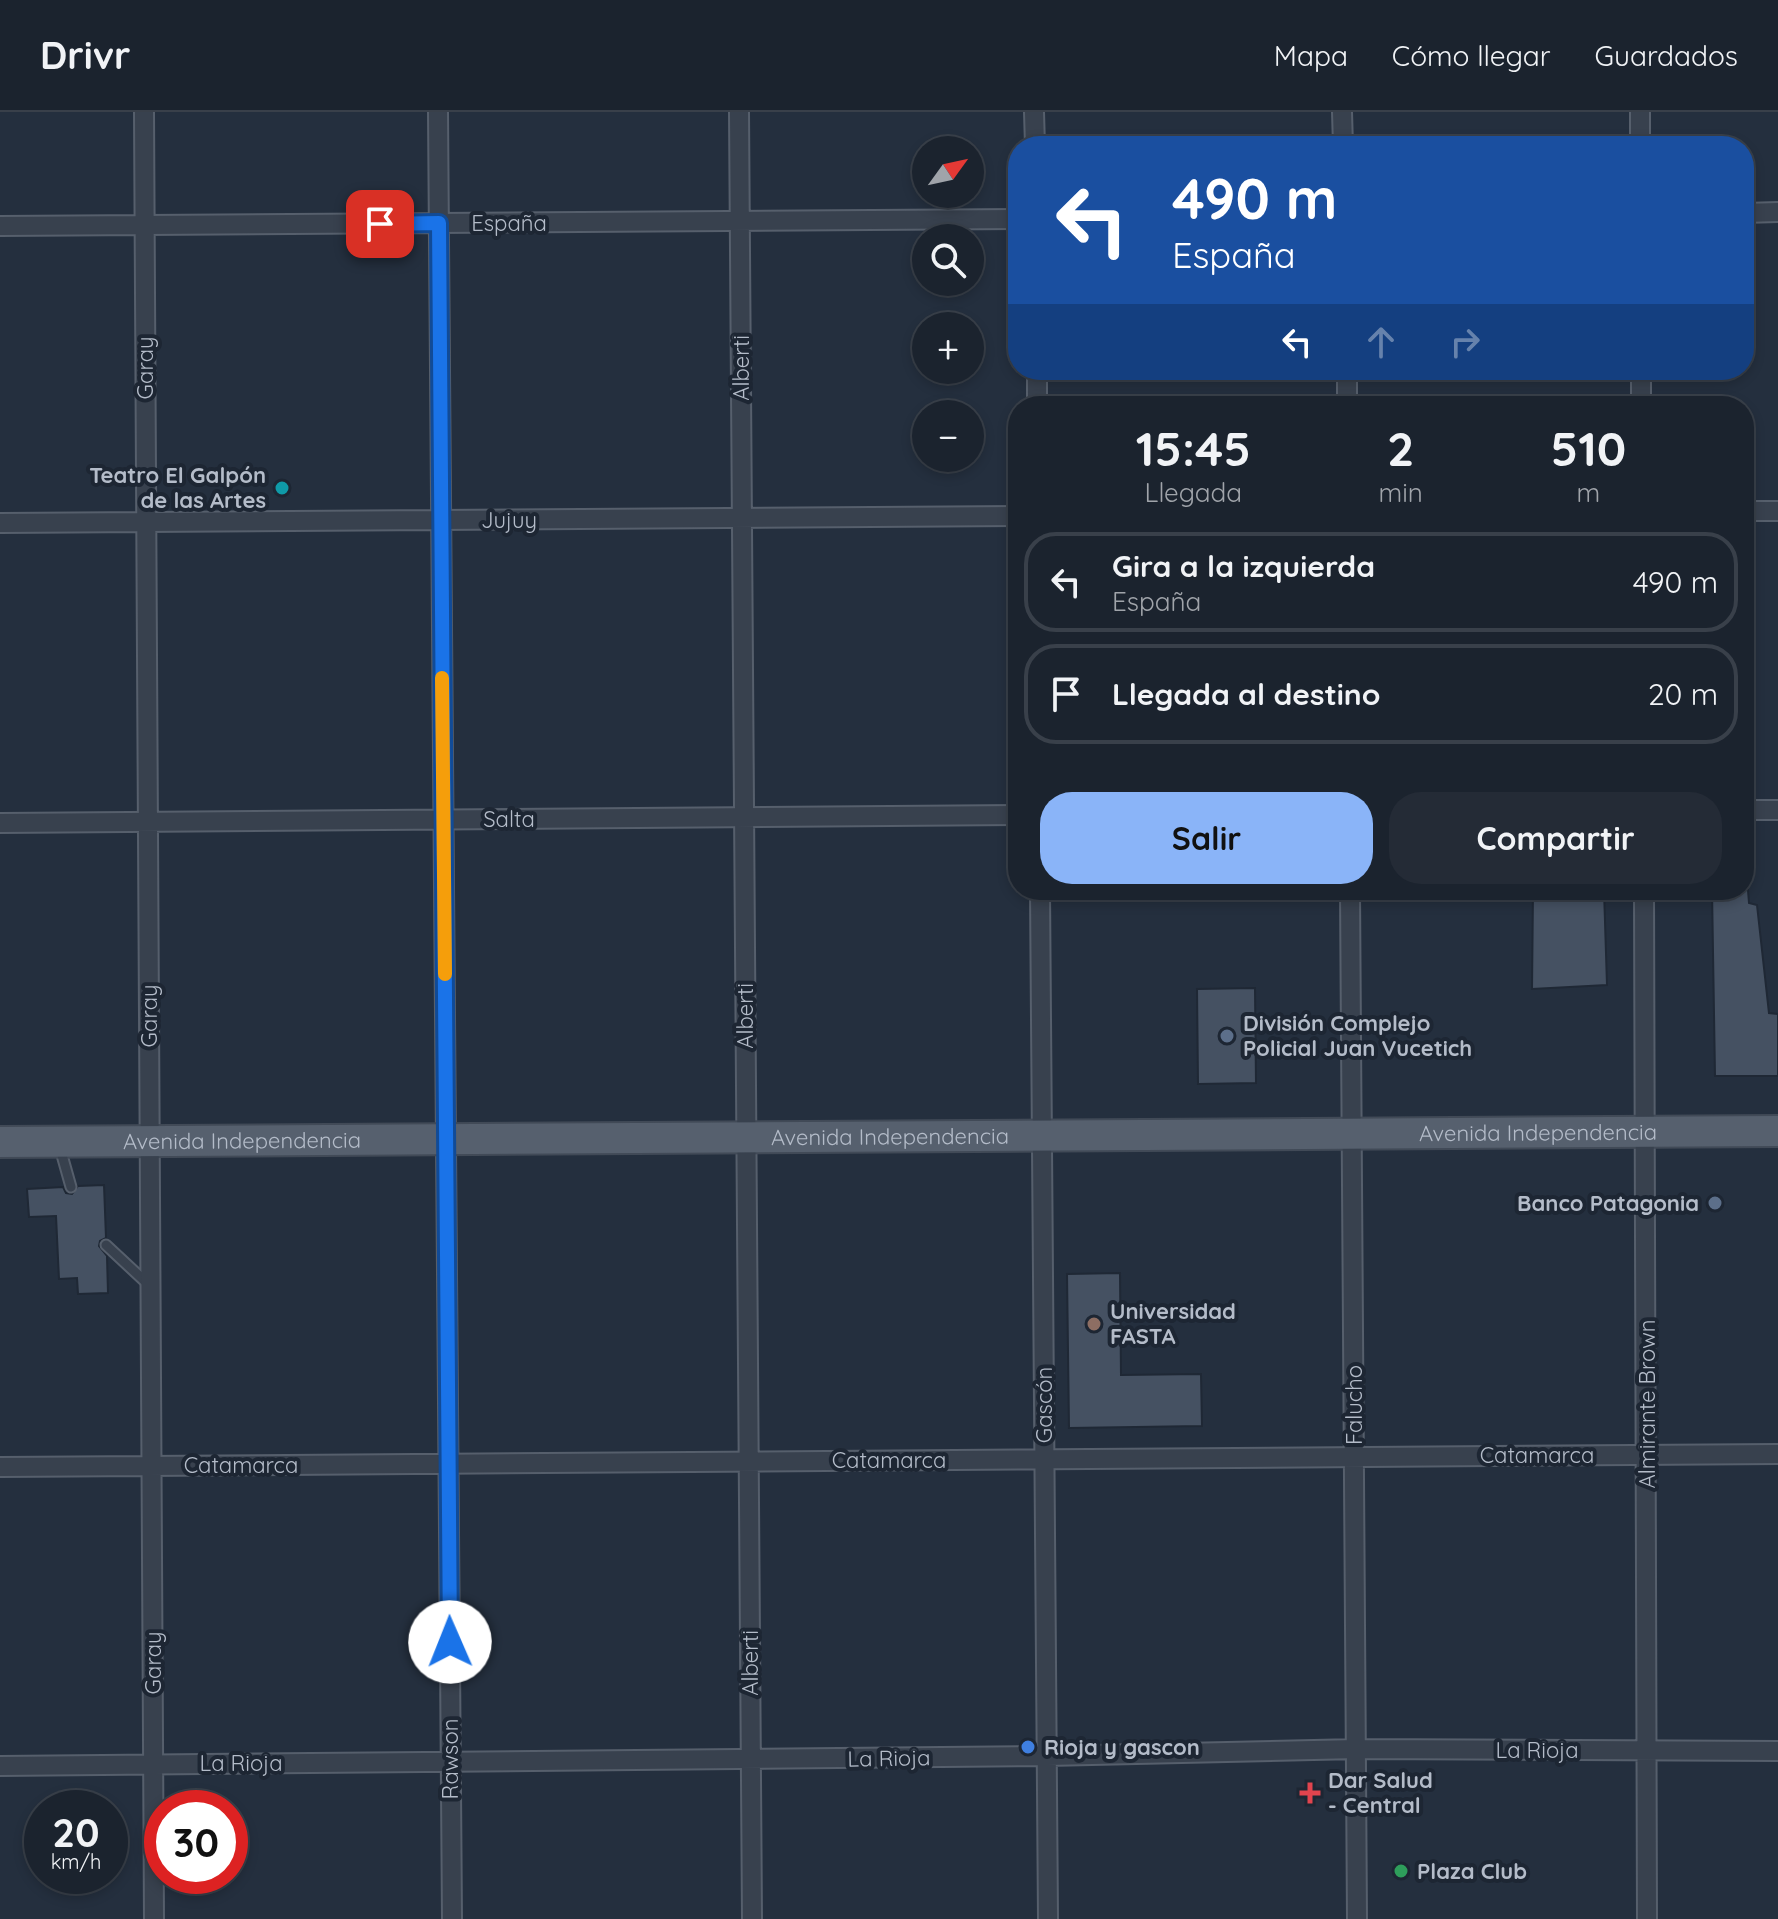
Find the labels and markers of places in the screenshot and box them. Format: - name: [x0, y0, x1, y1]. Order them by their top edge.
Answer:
- pin: [346, 190, 414, 258]
- place label: Teatro El Galpón de las Artes: [89, 461, 266, 514]
- marker: Teatro El Galpón de las Artes: [273, 479, 291, 497]
- place label: División Complejo Policial Juan Vucetich: [1243, 1009, 1472, 1062]
- marker: División Complejo Policial Juan Vucetich: [1218, 1027, 1236, 1045]
- place label: Banco Patagonia: [1517, 1189, 1699, 1217]
- marker: Banco Patagonia: [1706, 1194, 1724, 1212]
- place label: Universidad FASTA: [1110, 1297, 1236, 1350]
- marker: Universidad FASTA: [1085, 1315, 1103, 1333]
- place label: Rioja y gascon: [1044, 1733, 1200, 1761]
- marker: Rioja y gascon: [1019, 1738, 1037, 1756]
- place label: Dar Salud - Central: [1328, 1766, 1433, 1819]
- marker: Dar Salud - Central: [1299, 1782, 1321, 1804]
- place label: Plaza Club: [1417, 1857, 1527, 1885]
- marker: Plaza Club: [1392, 1862, 1410, 1880]

